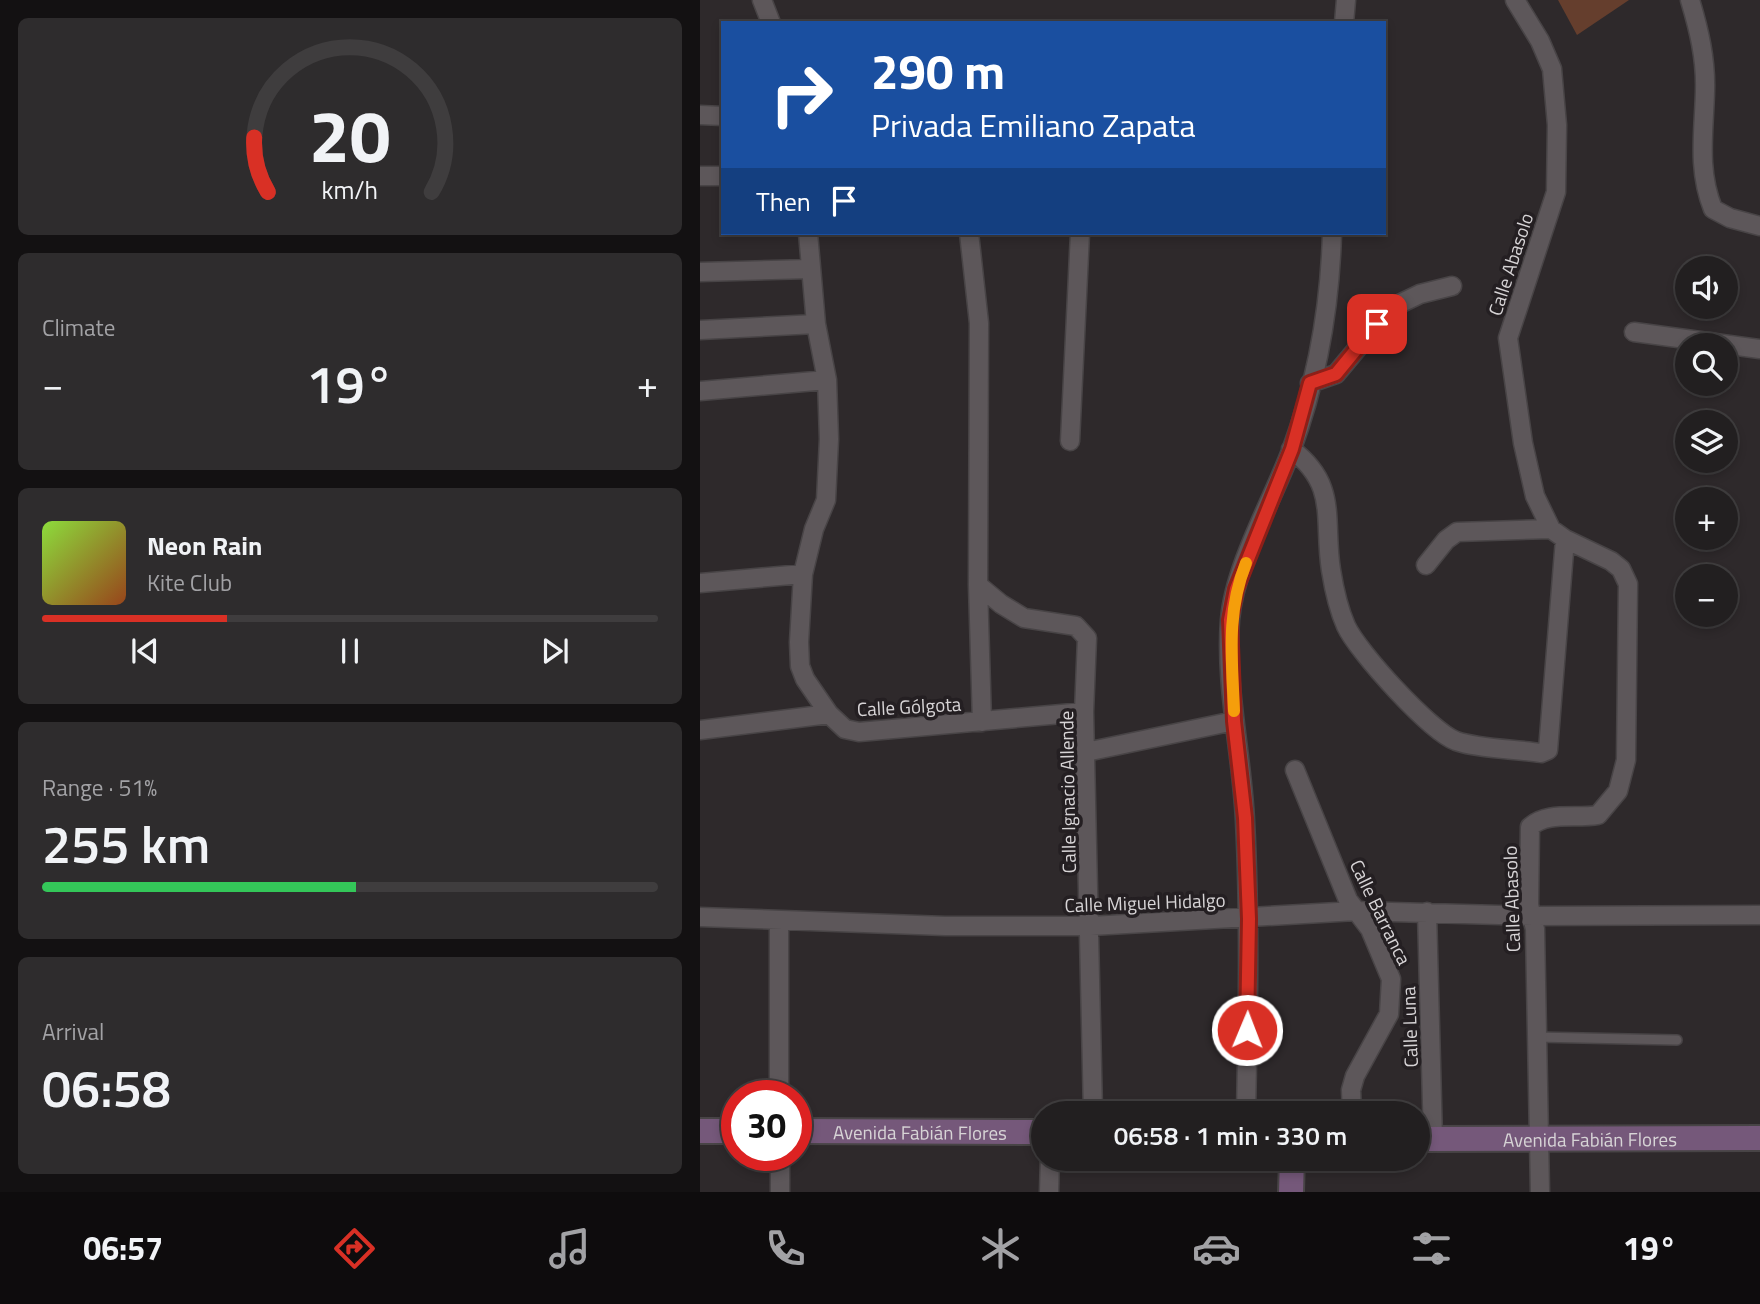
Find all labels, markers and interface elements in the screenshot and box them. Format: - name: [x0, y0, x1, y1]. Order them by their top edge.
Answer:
- text: 290 m: [871, 33, 1005, 108]
- icon: right: [756, 49, 847, 140]
- text: 20: [309, 81, 391, 191]
- text: Privada Emiliano Zapata: [871, 101, 1196, 149]
- text: km/h: [322, 171, 378, 209]
- text: Then: [756, 182, 811, 221]
- icon: arrive: [825, 182, 863, 220]
- street label: Calle Abasolo: [1480, 209, 1540, 319]
- map controls: [1675, 256, 1738, 627]
- button: sound: [1675, 256, 1738, 319]
- pin: [1347, 294, 1407, 354]
- icon: arrive: [1358, 305, 1396, 343]
- text: Climate: [42, 310, 115, 345]
- button: search: [1675, 333, 1738, 396]
- text: 19°: [306, 344, 394, 423]
- text: −: [42, 355, 63, 413]
- text: +: [637, 355, 658, 413]
- button: layers: [1675, 410, 1738, 473]
- button: +: [1675, 487, 1738, 550]
- text: Neon Rain: [147, 526, 262, 565]
- button: −: [1675, 564, 1738, 627]
- text: Kite Club: [147, 565, 232, 600]
- icon: previous: [126, 632, 164, 670]
- icon: pause: [331, 632, 369, 670]
- icon: next: [536, 632, 574, 670]
- street label: Calle Gólgota: [856, 689, 962, 723]
- street label: Calle Ignacio Allende: [1051, 710, 1083, 874]
- text: Range · 51%: [42, 770, 157, 805]
- text: 255 km: [42, 804, 210, 883]
- street label: Calle Abasolo: [1495, 845, 1527, 953]
- street label: Calle Barranca: [1343, 854, 1419, 970]
- street label: Calle Miguel Hidalgo: [1064, 885, 1226, 919]
- street label: Calle Luna: [1393, 985, 1425, 1068]
- position arrow: [1210, 993, 1284, 1067]
- text: Arrival: [42, 1014, 104, 1049]
- text: 06:58: [42, 1048, 171, 1127]
- speed limit sign: 30: [721, 1080, 812, 1171]
- text: 06:58 · 1 min · 330 m: [1114, 1116, 1347, 1155]
- street label: Avenida Fabián Flores: [833, 1117, 1007, 1146]
- street label: Avenida Fabián Flores: [1503, 1124, 1677, 1153]
- text: 06:57: [83, 1224, 163, 1272]
- icon: directions: [330, 1224, 379, 1273]
- icon: music: [545, 1224, 594, 1273]
- icon: phone: [761, 1224, 810, 1273]
- icon: climate: [976, 1224, 1025, 1273]
- icon: car: [1192, 1224, 1241, 1273]
- icon: filters: [1407, 1224, 1456, 1273]
- text: 19°: [1623, 1224, 1677, 1272]

